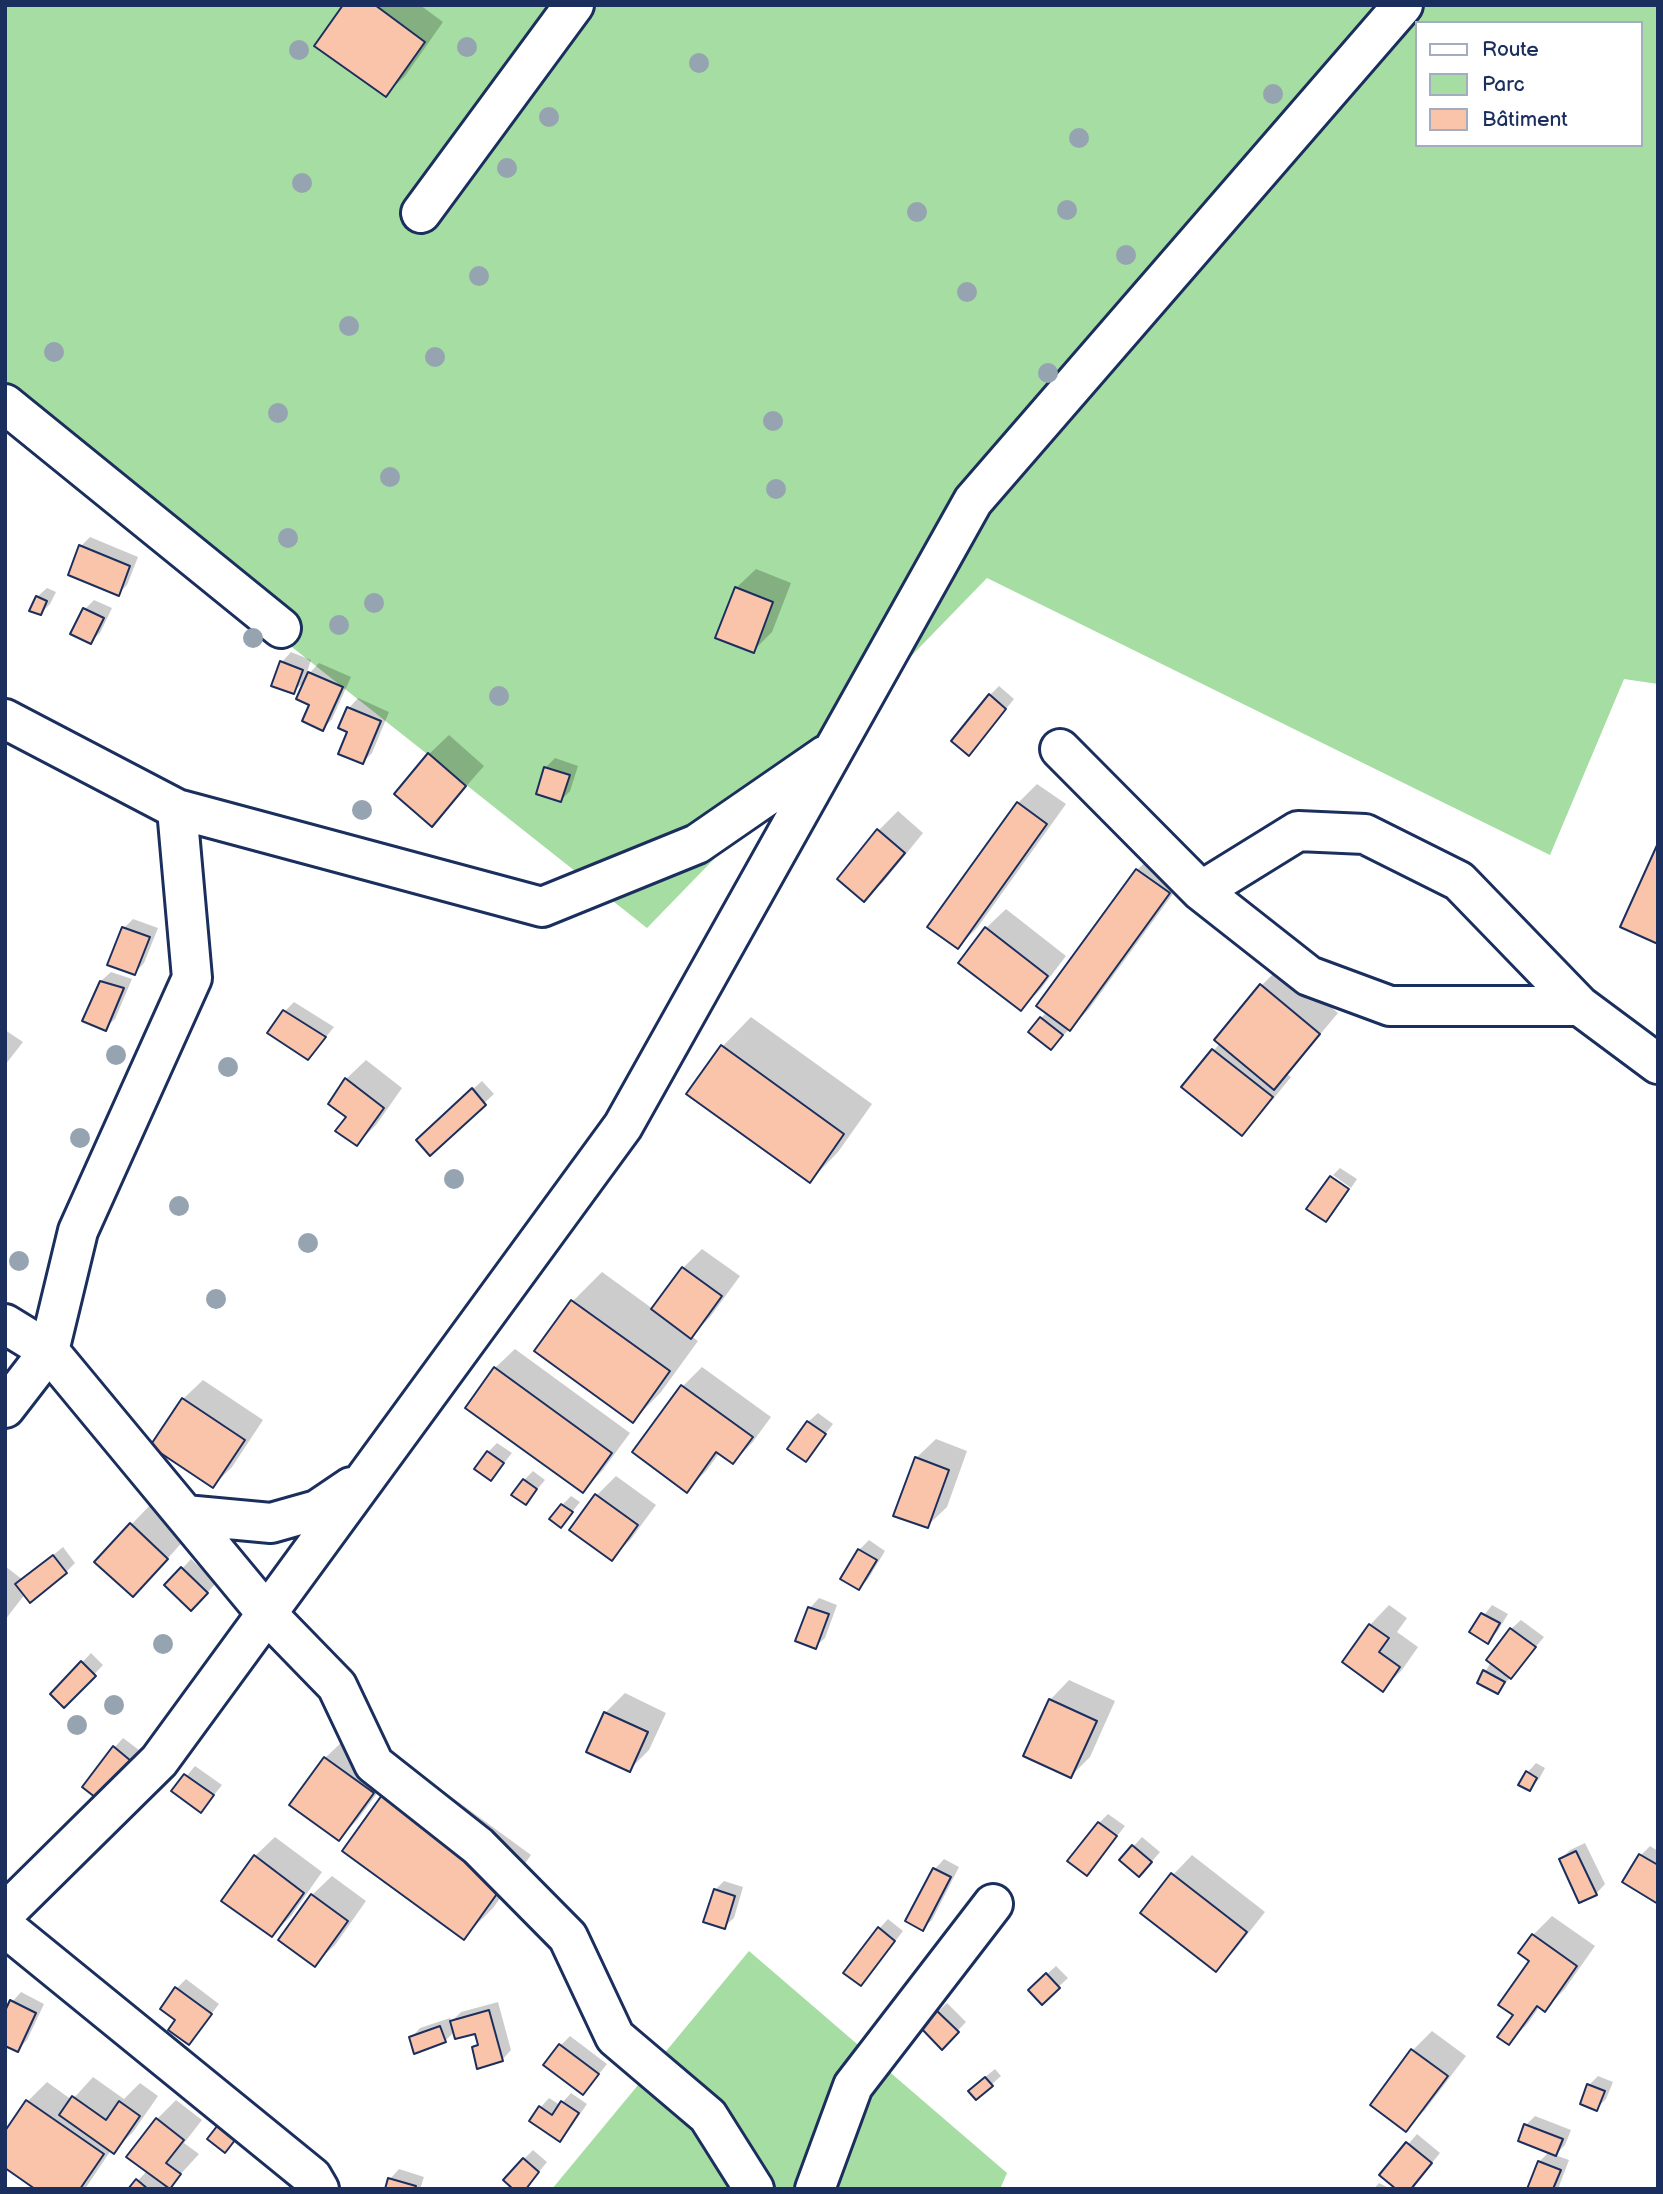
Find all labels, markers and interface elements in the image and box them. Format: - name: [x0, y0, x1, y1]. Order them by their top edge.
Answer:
- legend: [1414, 21, 1642, 147]
- text: Route: [1482, 37, 1539, 62]
- text: Parc: [1482, 72, 1525, 97]
- text: Bâtiment: [1482, 107, 1568, 132]

